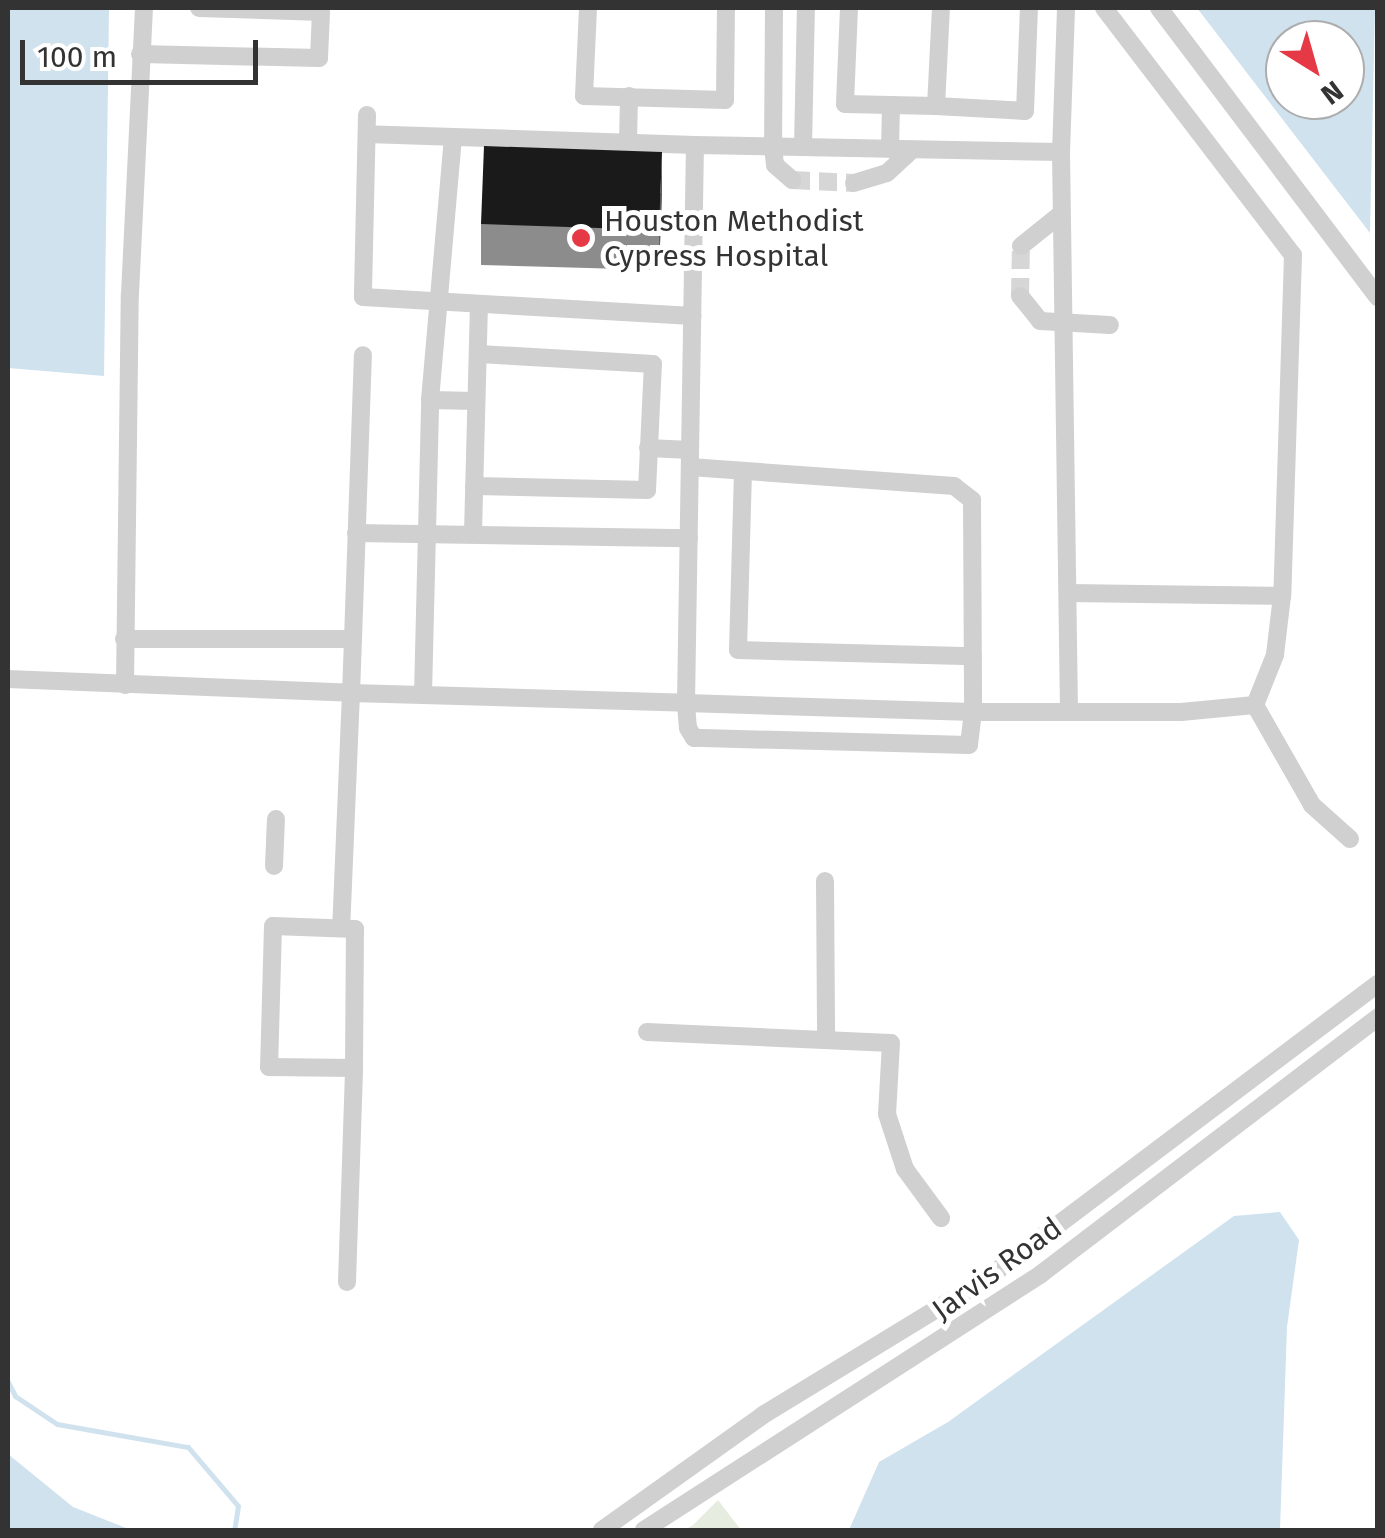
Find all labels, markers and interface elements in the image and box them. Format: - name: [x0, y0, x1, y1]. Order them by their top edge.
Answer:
- scale bar: [25, 20, 262, 82]
- north arrow: [1265, 20, 1365, 120]
- text: 100 m: [37, 39, 117, 75]
- text: N: [1315, 74, 1350, 112]
- place label: Houston Methodist Cypress Hospital: [604, 203, 864, 274]
- marker: Houston Methodist Cypress Hospital: [568, 225, 594, 251]
- street label: Jarvis Road: [925, 1210, 1069, 1328]

